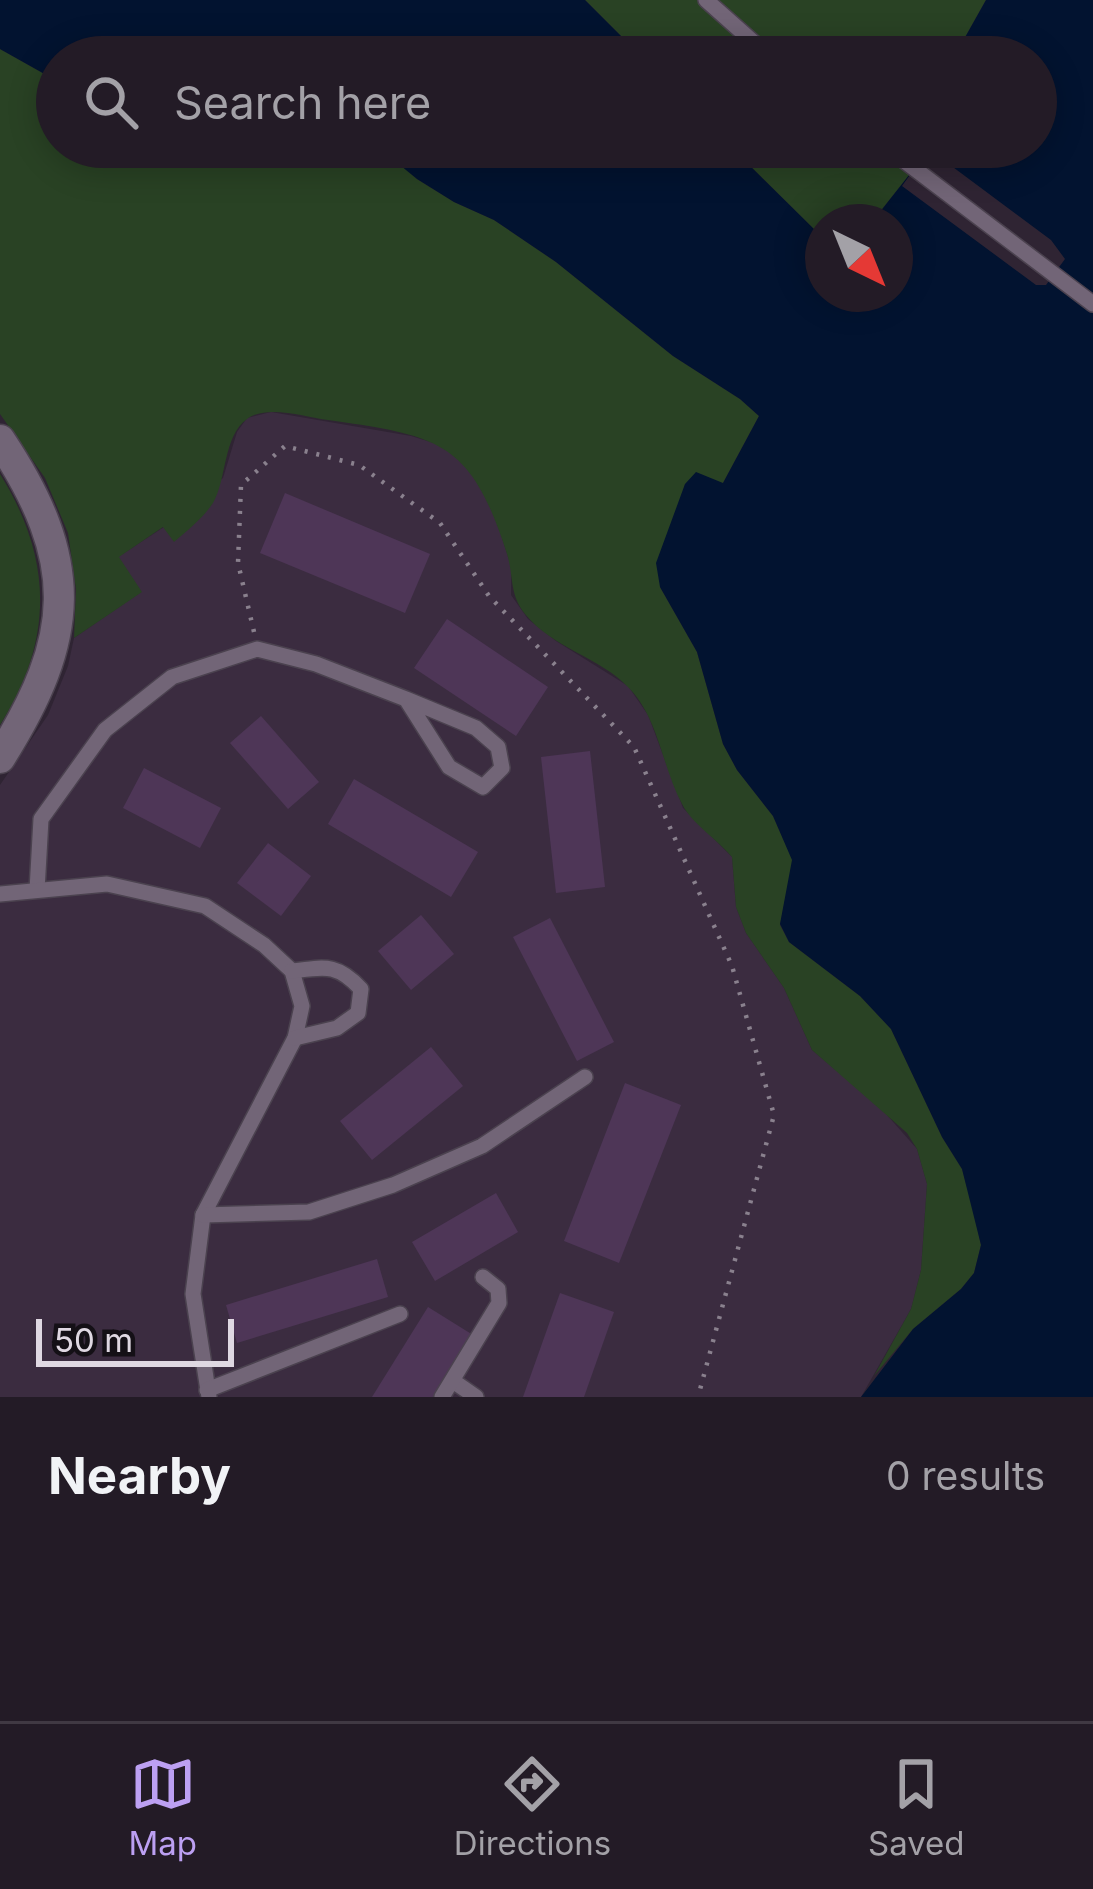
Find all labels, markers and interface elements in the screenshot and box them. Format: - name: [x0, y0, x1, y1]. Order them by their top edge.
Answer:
- search box: [36, 36, 1057, 168]
- icon: search: [78, 69, 144, 135]
- text: Search here: [174, 75, 431, 130]
- north arrow: [805, 204, 913, 312]
- scale bar: [36, 1313, 234, 1366]
- text: 50 m: [54, 1320, 133, 1360]
- text: Nearby: [48, 1445, 231, 1506]
- text: 0 results: [886, 1452, 1045, 1499]
- tab: Map: [128, 1751, 197, 1863]
- tab: Directions: [454, 1751, 611, 1863]
- tab: Saved: [868, 1751, 965, 1863]

